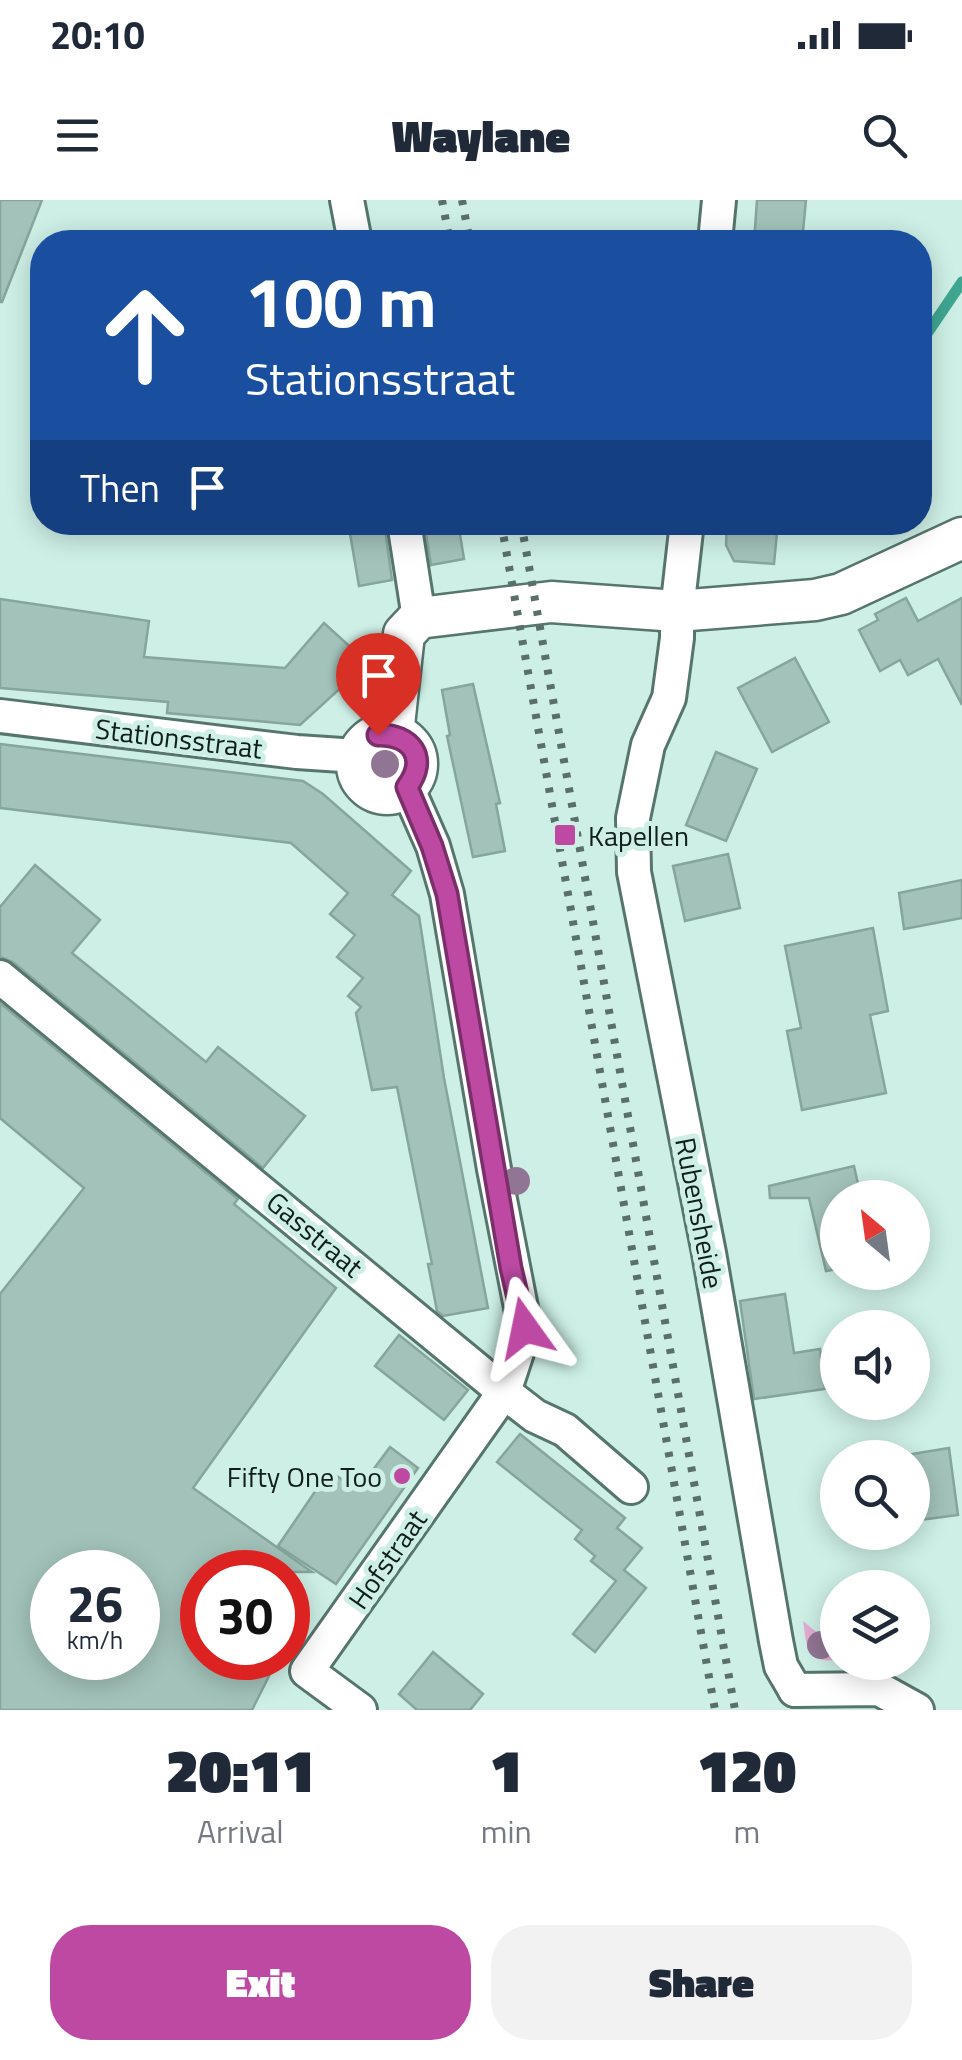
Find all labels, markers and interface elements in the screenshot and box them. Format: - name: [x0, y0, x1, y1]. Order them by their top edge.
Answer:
- text: 20:10: [50, 6, 145, 64]
- text: Waylane: [392, 101, 570, 169]
- icon: menu: [50, 108, 105, 163]
- icon: search: [857, 108, 912, 163]
- text: 100 m: [245, 248, 437, 354]
- icon: ahead: [80, 270, 210, 400]
- text: Stationsstraat: [245, 344, 515, 412]
- text: Then: [80, 459, 160, 517]
- icon: arrive: [180, 460, 235, 515]
- pin: [336, 633, 421, 736]
- icon: arrive: [351, 648, 406, 703]
- street label: Stationsstraat: [93, 706, 265, 770]
- place label: Kapellen: [588, 814, 689, 857]
- marker: Kapellen: [552, 822, 578, 848]
- street label: Rubensheide: [664, 1134, 736, 1292]
- north arrow: [820, 1180, 930, 1290]
- map controls: [820, 1180, 930, 1680]
- street label: Gasstraat: [257, 1181, 373, 1287]
- position arrow: [473, 1276, 577, 1380]
- button: sound: [820, 1310, 930, 1420]
- button: search: [820, 1440, 930, 1550]
- place label: Fifty One Too: [227, 1455, 382, 1498]
- marker: Fifty One Too: [391, 1465, 413, 1487]
- street label: Hofstraat: [337, 1500, 437, 1618]
- speed limit sign: 30: [180, 1550, 310, 1680]
- text: 26: [67, 1565, 123, 1641]
- button: layers: [820, 1570, 930, 1680]
- text: km/h: [67, 1621, 123, 1659]
- text: 20:11: [166, 1724, 315, 1815]
- text: 1: [490, 1724, 523, 1815]
- text: 120: [697, 1724, 796, 1815]
- text: Arrival: [197, 1807, 284, 1855]
- text: min: [481, 1807, 532, 1855]
- text: m: [733, 1807, 760, 1855]
- button: Exit: [50, 1925, 471, 2040]
- button: Share: [491, 1925, 912, 2040]

